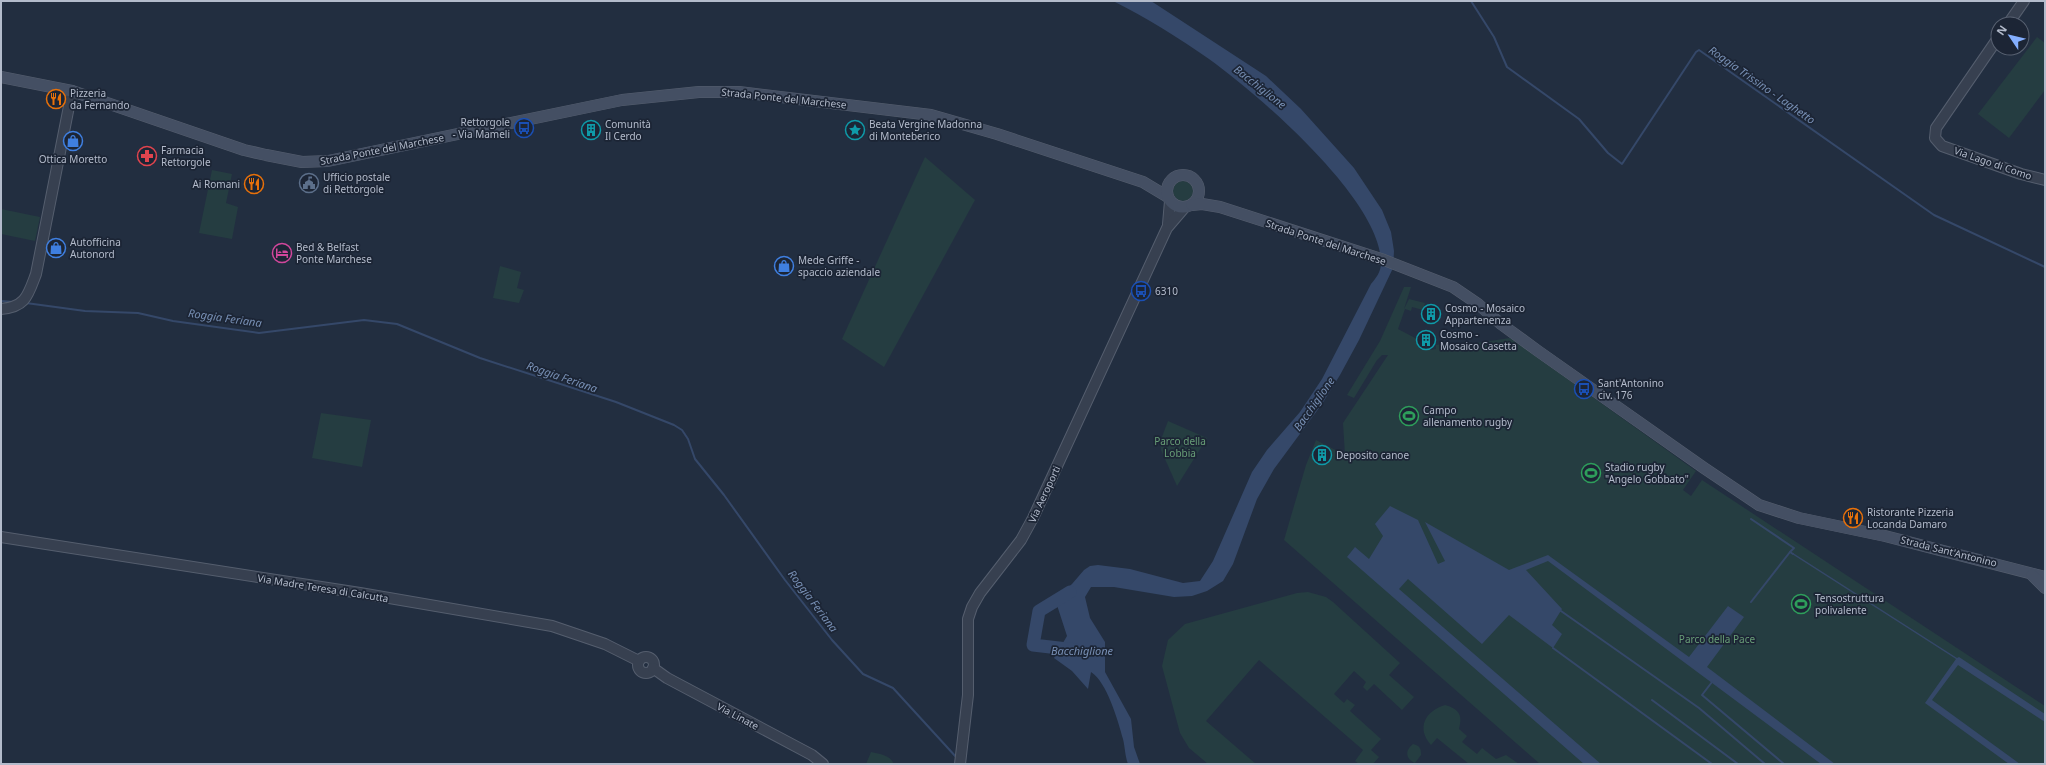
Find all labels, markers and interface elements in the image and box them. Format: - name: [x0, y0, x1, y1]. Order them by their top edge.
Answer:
- north arrow: [1990, 16, 2030, 56]
- text: N: [1993, 22, 2010, 38]
- water label: Roggia Trissino - Laghetto: [1706, 42, 1818, 127]
- water label: Bacchiglione: [1231, 62, 1290, 112]
- street label: Strada Ponte del Marchese: [721, 84, 848, 112]
- place label: Pizzeria da Fernando: [70, 86, 130, 112]
- restaurant icon: Pizzeria da Fernando: [45, 88, 67, 110]
- place label: Rettorgole - Via Mameli: [453, 115, 510, 141]
- bus stop icon: Rettorgole - Via Mameli: [513, 117, 535, 139]
- place label: Comunità Il Cerdo: [605, 117, 651, 143]
- place label: Beata Vergine Madonna di Monteberico: [869, 117, 982, 143]
- building icon: Comunità Il Cerdo: [580, 119, 602, 141]
- place icon: Beata Vergine Madonna di Monteberico: [844, 119, 866, 141]
- shop icon: Ottica Moretto: [62, 130, 84, 152]
- street label: Strada Ponte del Marchese: [319, 130, 445, 168]
- place label: Farmacia Rettorgole: [161, 143, 211, 169]
- street label: Via Lago di Como: [1952, 143, 2034, 183]
- pharmacy icon: Farmacia Rettorgole: [136, 145, 158, 167]
- place label: Ottica Moretto: [39, 152, 107, 166]
- place label: Ufficio postale di Rettorgole: [323, 170, 391, 196]
- public building icon: Ufficio postale di Rettorgole: [298, 172, 320, 194]
- restaurant icon: Ai Romani: [243, 173, 265, 195]
- place label: Ai Romani: [192, 177, 240, 191]
- street label: Strada Ponte del Marchese: [1264, 216, 1388, 268]
- place label: Autofficina Autonord: [70, 235, 121, 261]
- shop icon: Autofficina Autonord: [45, 237, 67, 259]
- place label: Bed & Belfast Ponte Marchese: [296, 240, 372, 266]
- hotel icon: Bed & Belfast Ponte Marchese: [271, 242, 293, 264]
- place label: Mede Griffe - spaccio aziendale: [798, 253, 880, 279]
- shop icon: Mede Griffe - spaccio aziendale: [773, 255, 795, 277]
- bus stop icon: 6310: [1130, 280, 1152, 302]
- place label: 6310: [1155, 284, 1178, 298]
- place label: Cosmo - Mosaico Appartenenza: [1445, 301, 1525, 327]
- building icon: Cosmo - Mosaico Appartenenza: [1420, 303, 1442, 325]
- water label: Roggia Feriana: [187, 305, 263, 330]
- place label: Cosmo - Mosaico Casetta: [1440, 327, 1517, 353]
- building icon: Cosmo - Mosaico Casetta: [1415, 329, 1437, 351]
- water label: Roggia Feriana: [525, 357, 600, 396]
- water label: Bacchiglione: [1290, 374, 1338, 433]
- place label: Sant'Antonino civ. 176: [1598, 376, 1664, 402]
- bus stop icon: Sant'Antonino civ. 176: [1573, 378, 1595, 400]
- place label: Campo allenamento rugby: [1423, 403, 1513, 429]
- sports icon: Campo allenamento rugby: [1398, 405, 1420, 427]
- park label: Parco della Lobbia: [1154, 434, 1206, 460]
- building icon: Deposito canoe: [1311, 444, 1333, 466]
- place label: Deposito canoe: [1336, 448, 1409, 462]
- place label: Stadio rugby "Angelo Gobbato": [1605, 460, 1689, 486]
- sports icon: Stadio rugby "Angelo Gobbato": [1580, 462, 1602, 484]
- street label: Via Aeroporti: [1025, 463, 1063, 525]
- place label: Ristorante Pizzeria Locanda Damaro: [1867, 505, 1954, 531]
- restaurant icon: Ristorante Pizzeria Locanda Damaro: [1842, 507, 1864, 529]
- street label: Strada Sant'Antonino: [1899, 532, 1999, 570]
- water label: Roggia Feriana: [785, 567, 842, 635]
- street label: Via Madre Teresa di Calcutta: [256, 571, 390, 605]
- place label: Tensostruttura polivalente: [1815, 591, 1884, 617]
- sports icon: Tensostruttura polivalente: [1790, 593, 1812, 615]
- park label: Parco della Pace: [1679, 632, 1756, 646]
- water label: Bacchiglione: [1051, 643, 1114, 658]
- street label: Via Linate: [715, 699, 762, 733]

